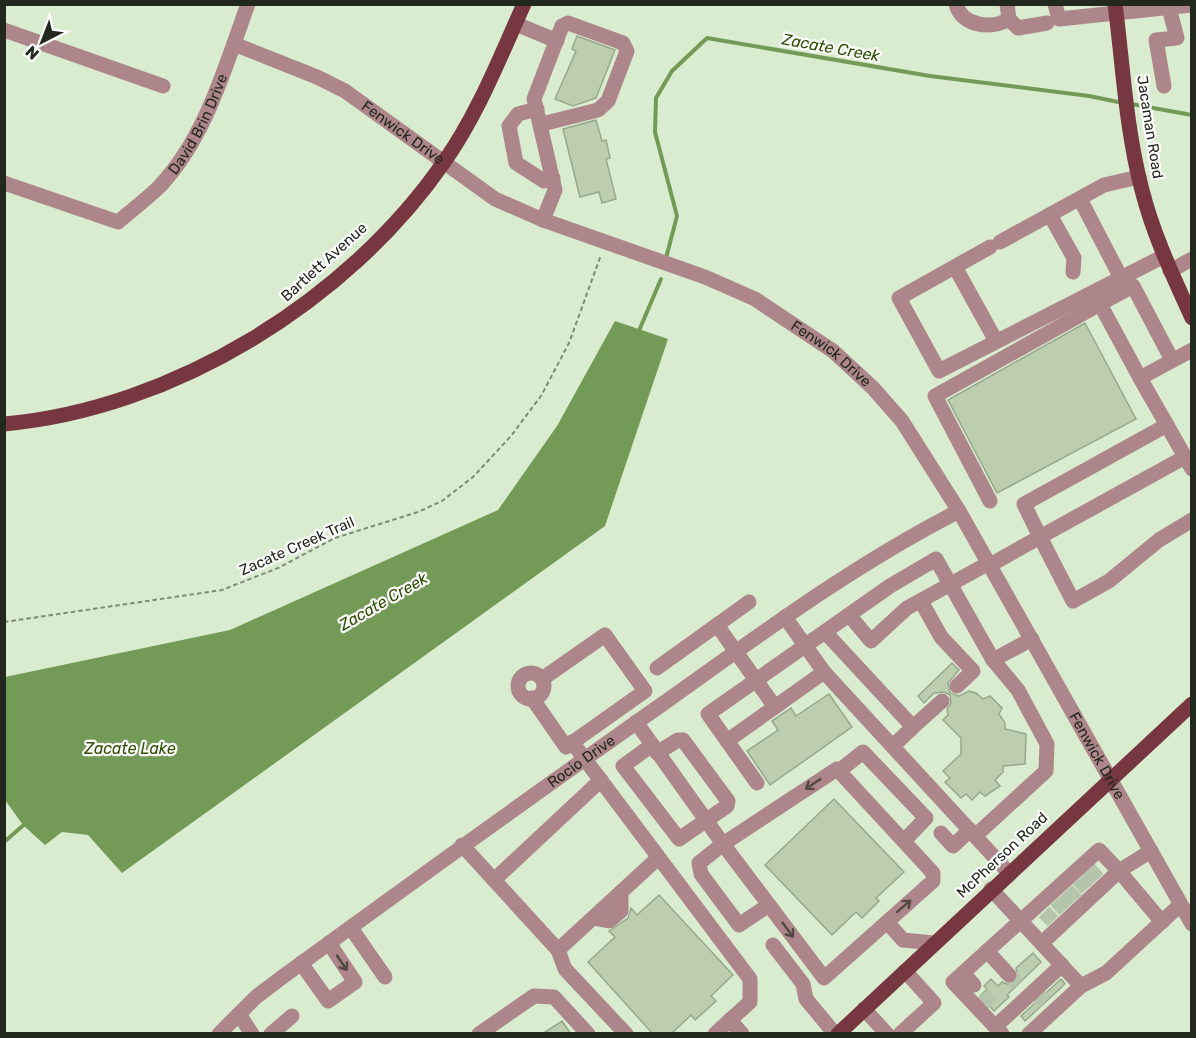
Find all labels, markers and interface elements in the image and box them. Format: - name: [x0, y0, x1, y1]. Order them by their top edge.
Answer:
- north arrow: [12, 12, 72, 72]
- water label: Zacate Creek: [780, 29, 882, 66]
- text: N: [22, 42, 43, 64]
- street label: David Brin Drive: [164, 71, 231, 178]
- street label: Jacaman Road: [1133, 74, 1167, 180]
- street label: Fenwick Drive: [358, 97, 448, 168]
- street label: Bartlett Avenue: [277, 219, 371, 305]
- street label: Fenwick Drive: [788, 317, 875, 391]
- street label: Zacate Creek Trail: [237, 513, 357, 579]
- water label: Zacate Creek: [335, 568, 431, 635]
- street label: Fenwick Drive: [1065, 709, 1129, 803]
- street label: Rocio Drive: [544, 731, 619, 792]
- water label: Zacate Lake: [83, 739, 176, 758]
- one-way arrow: [806, 778, 822, 790]
- street label: McPherson Road: [953, 808, 1051, 902]
- one-way arrow: [897, 899, 912, 913]
- one-way arrow: [782, 922, 794, 938]
- one-way arrow: [336, 954, 348, 970]

